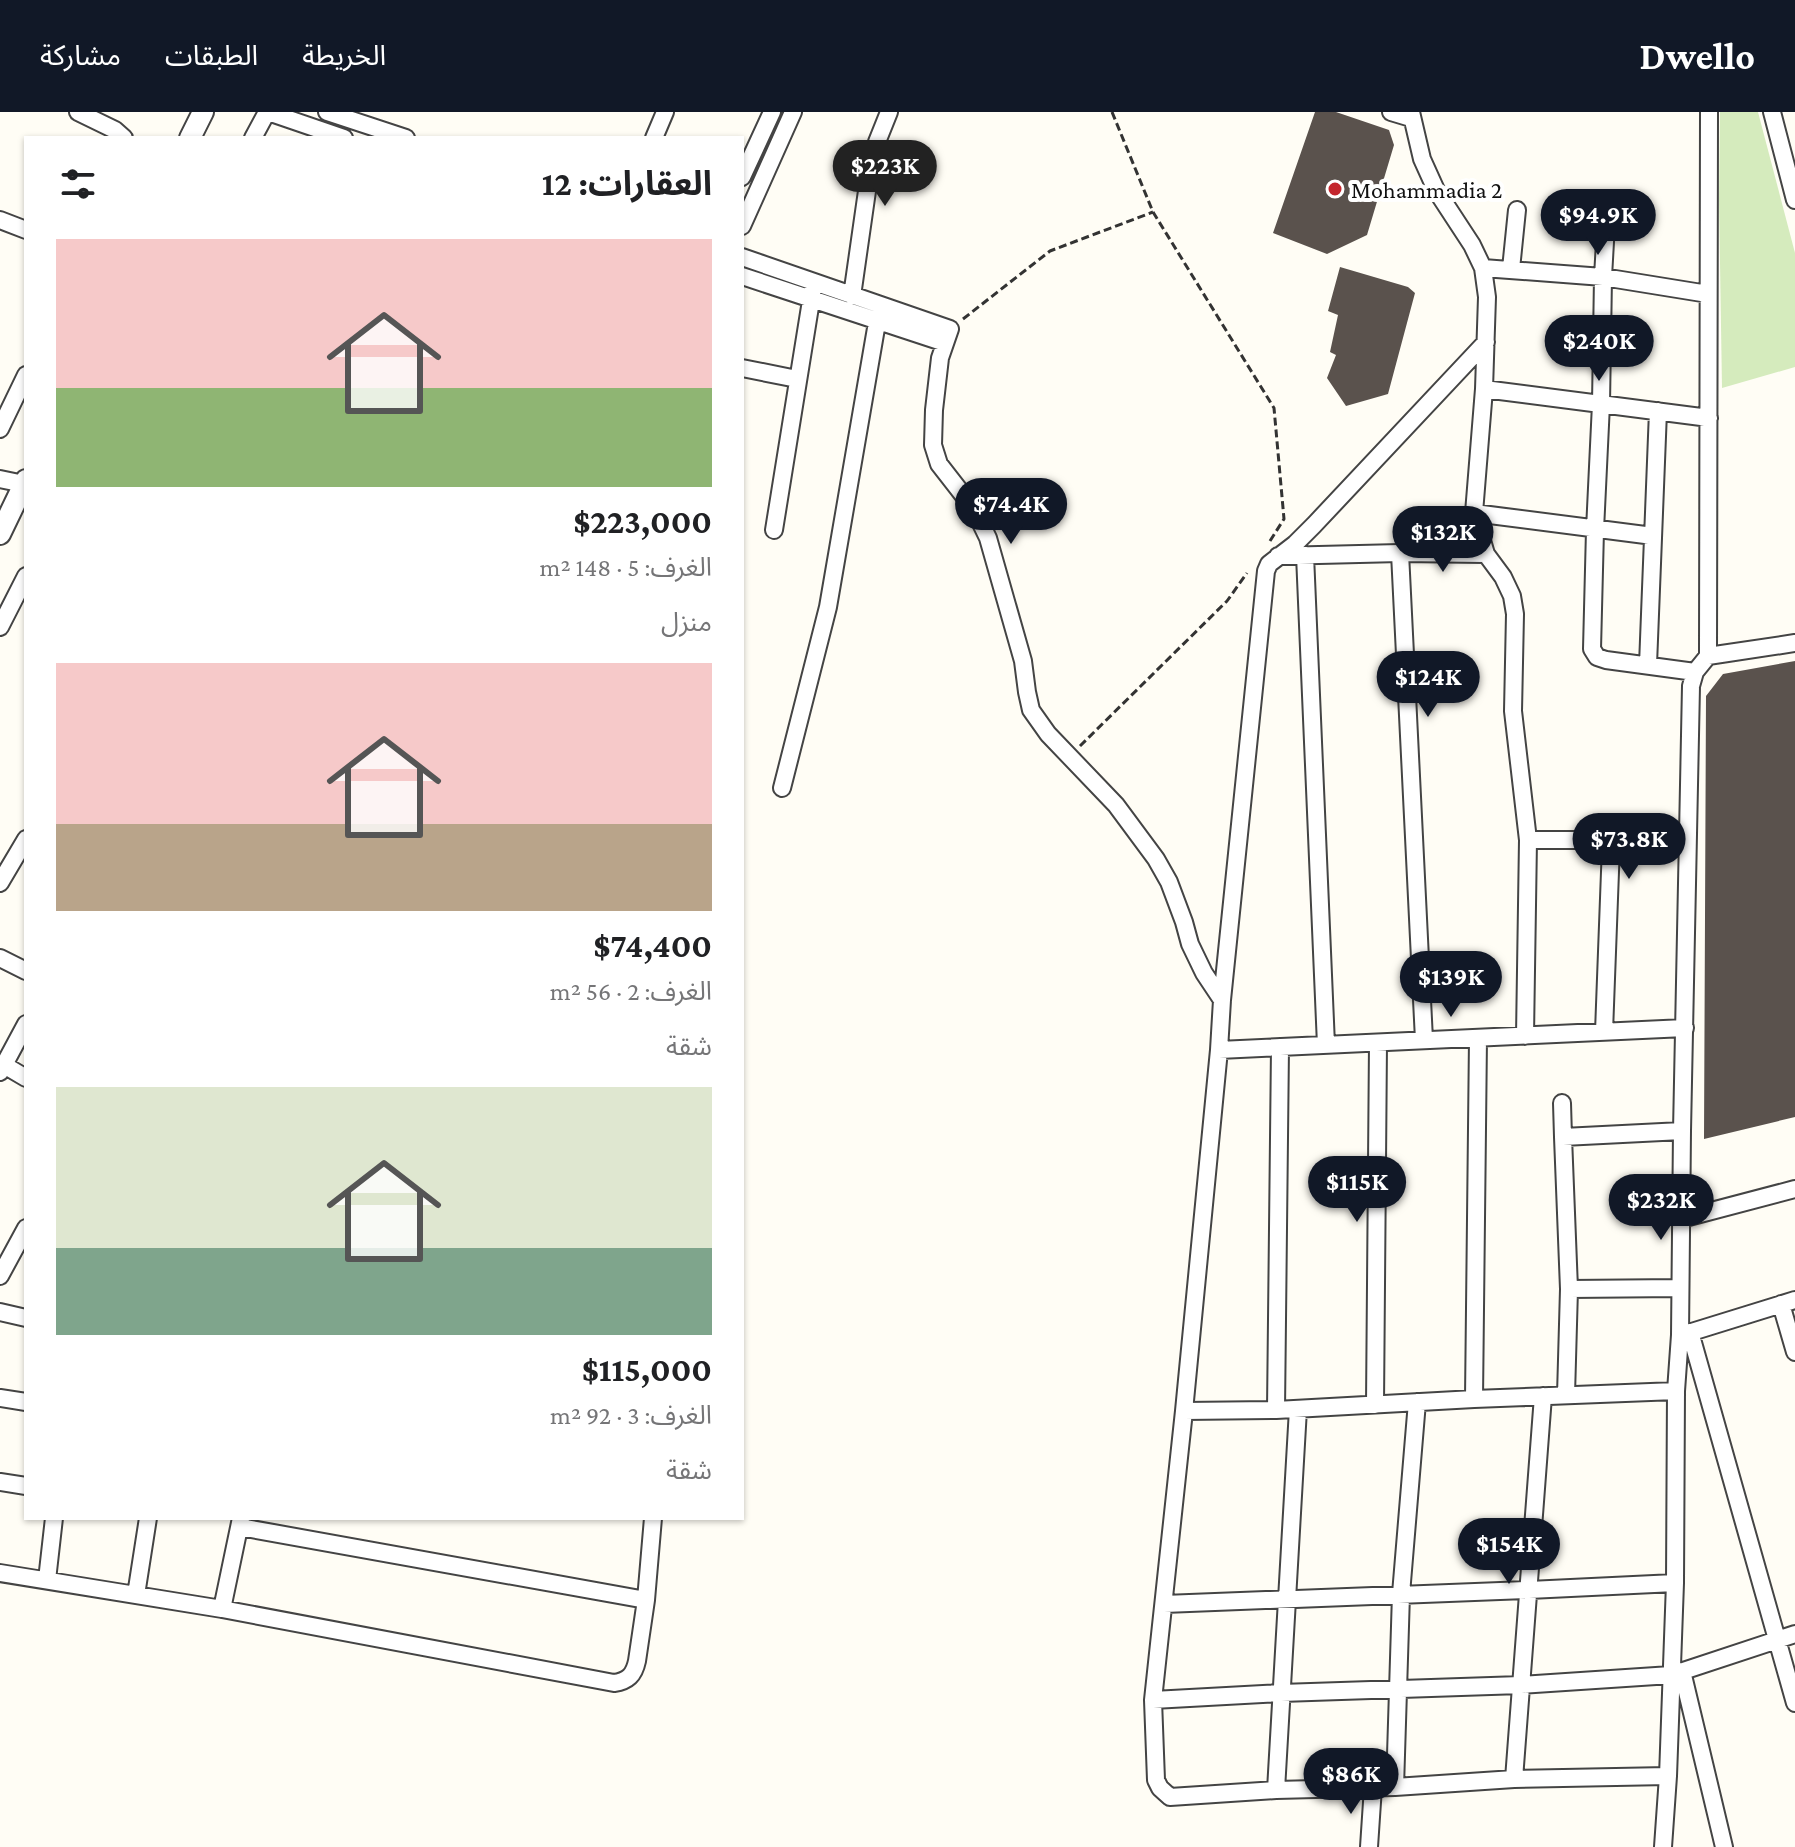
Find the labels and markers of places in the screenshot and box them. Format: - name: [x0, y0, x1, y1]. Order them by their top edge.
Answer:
- pin: $223K: [829, 140, 941, 208]
- place label: Mohammadia 2: [1351, 176, 1502, 203]
- marker: Mohammadia 2: [1326, 180, 1344, 198]
- pin: $94.9K: [1533, 189, 1663, 257]
- pin: $240K: [1543, 315, 1655, 383]
- pin: $74.4K: [946, 478, 1076, 546]
- pin: $132K: [1387, 506, 1499, 574]
- pin: $124K: [1372, 651, 1484, 719]
- pin: $73.8K: [1564, 813, 1694, 881]
- pin: $139K: [1395, 951, 1507, 1019]
- pin: $115K: [1301, 1156, 1413, 1224]
- pin: $232K: [1605, 1174, 1717, 1242]
- pin: $154K: [1453, 1518, 1565, 1586]
- pin: $86K: [1304, 1748, 1398, 1816]

